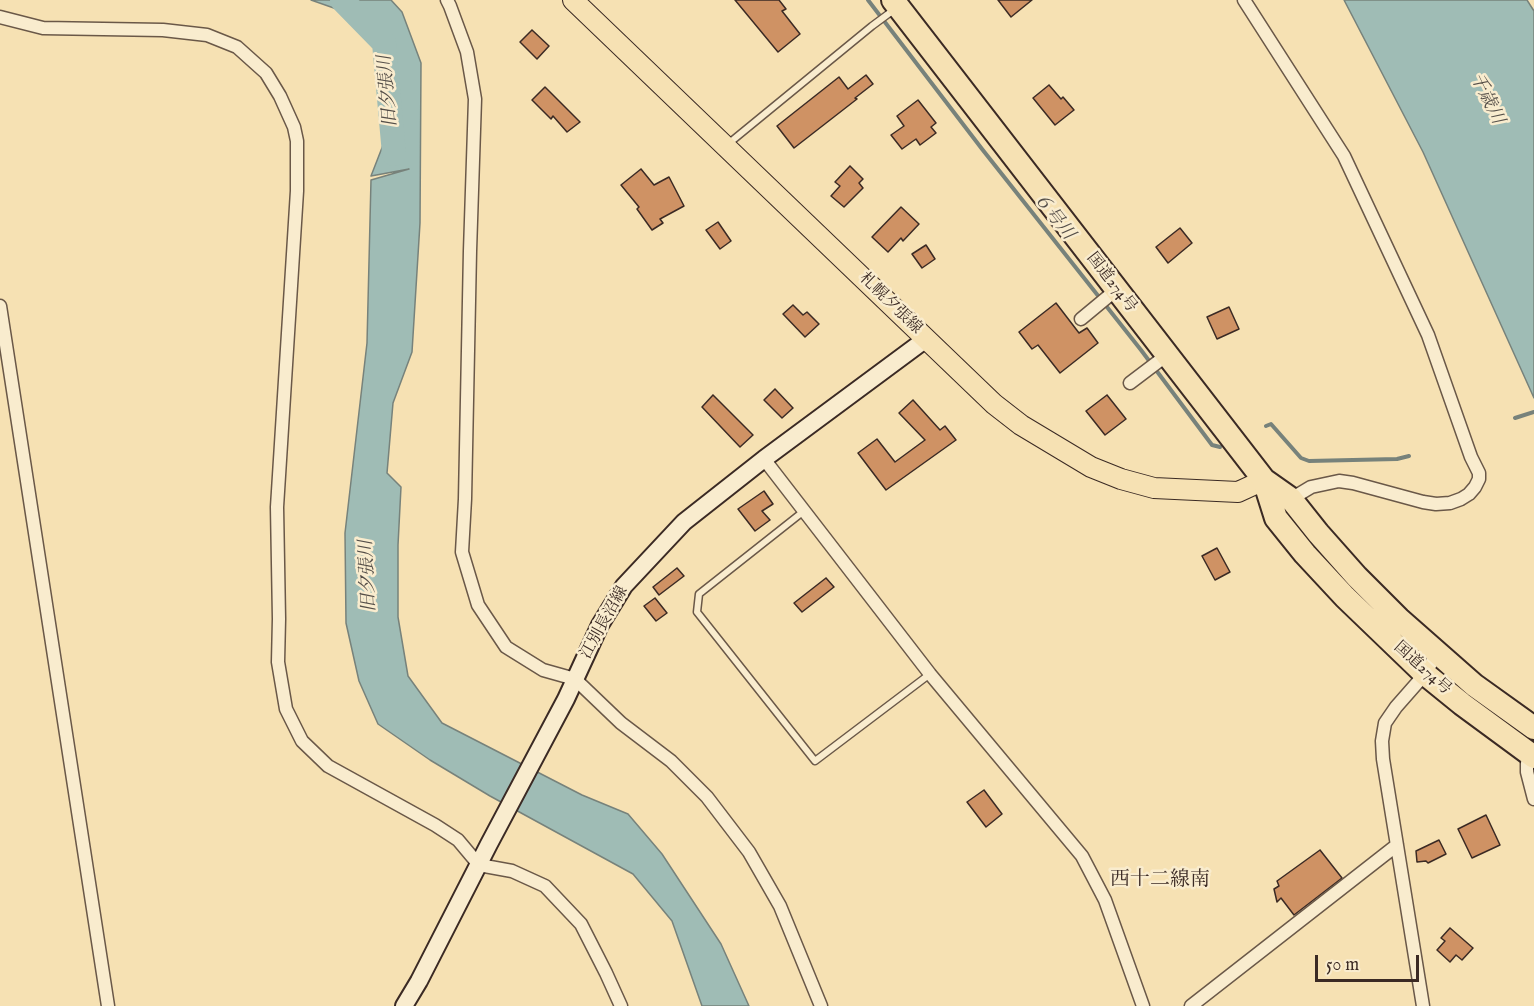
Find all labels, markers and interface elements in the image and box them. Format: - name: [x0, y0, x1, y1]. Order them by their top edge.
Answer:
- water label: 旧夕張川: [375, 54, 403, 128]
- water label: 千歳川: [1464, 70, 1508, 128]
- water label: ６号川: [1028, 189, 1078, 245]
- street label: 国道274号: [1082, 249, 1140, 317]
- street label: 札幌夕張線: [855, 269, 925, 339]
- water label: 旧夕張川: [356, 539, 382, 613]
- street label: 江別長沼線: [577, 583, 633, 663]
- street label: 国道274号: [1389, 638, 1455, 700]
- district label: 西十二線南: [1110, 869, 1210, 893]
- scale bar: [1318, 943, 1422, 981]
- text: 50 m: [1326, 954, 1359, 977]

